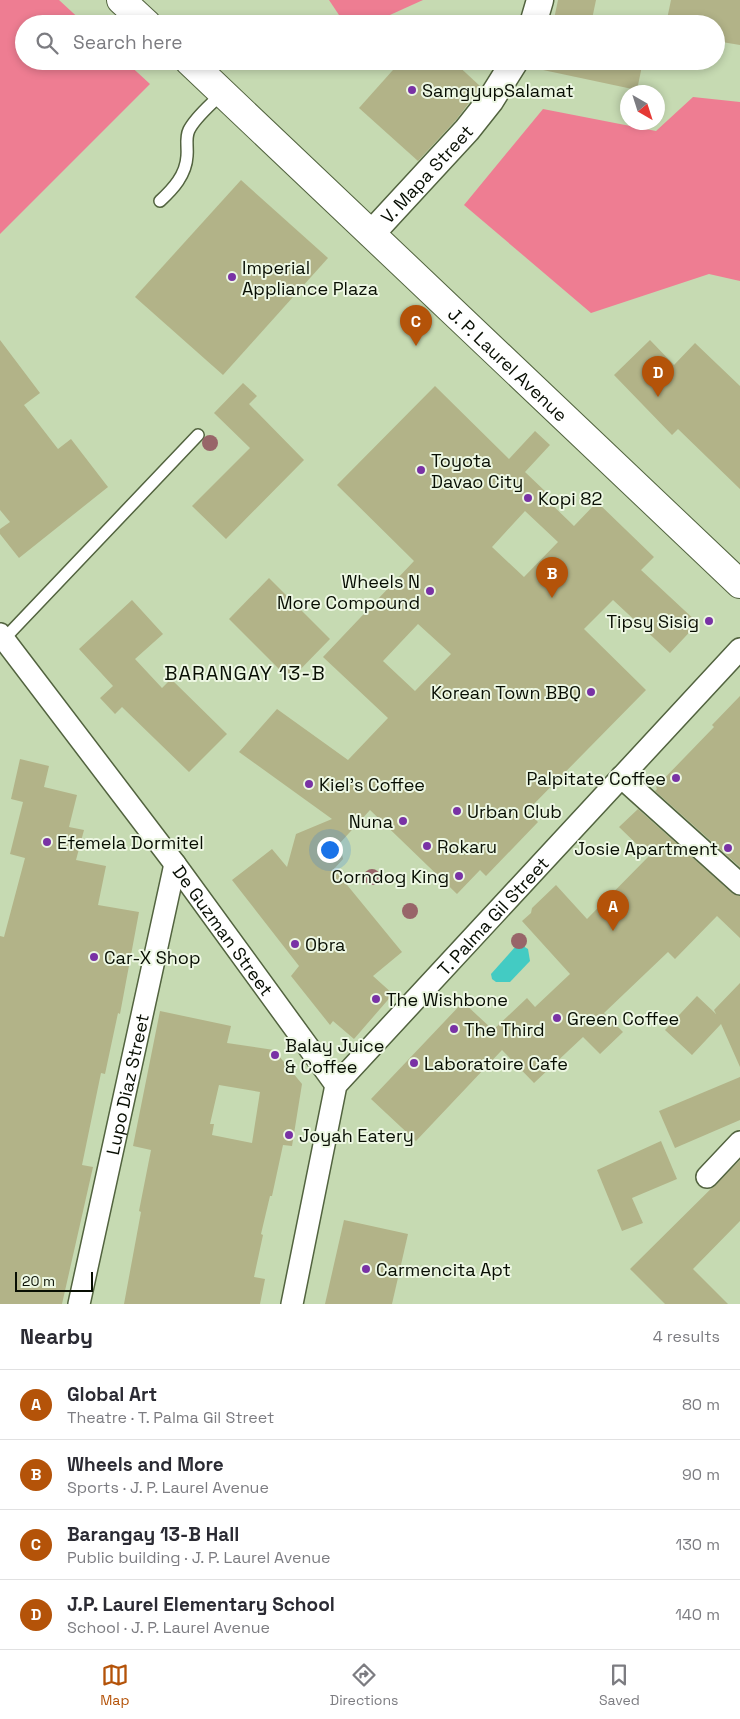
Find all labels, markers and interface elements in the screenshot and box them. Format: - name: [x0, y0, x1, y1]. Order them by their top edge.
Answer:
- search box: [15, 15, 725, 70]
- icon: search: [33, 29, 61, 57]
- text: Search here: [73, 30, 183, 55]
- place label: SamgyupSalamat: [422, 79, 574, 102]
- marker: SamgyupSalamat: [406, 84, 418, 96]
- north arrow: [620, 85, 665, 130]
- street label: V. Mapa Street: [375, 120, 478, 228]
- place label: Imperial Appliance Plaza: [242, 256, 378, 300]
- marker: Imperial Appliance Plaza: [226, 271, 238, 283]
- street label: J. P. Laurel Avenue: [444, 302, 573, 426]
- pin: C: [400, 305, 432, 346]
- pin: D: [642, 356, 674, 397]
- place label: Toyota Davao City: [431, 449, 523, 493]
- marker: Toyota Davao City: [415, 464, 427, 476]
- place label: Kopi 82: [538, 487, 602, 510]
- marker: Kopi 82: [522, 492, 534, 504]
- pin: B: [536, 557, 568, 598]
- place label: Wheels N More Compound: [277, 570, 420, 614]
- marker: Wheels N More Compound: [424, 585, 436, 597]
- place label: Tipsy Sisig: [607, 610, 699, 633]
- marker: Tipsy Sisig: [703, 615, 715, 627]
- district label: BARANGAY 13-B: [164, 660, 326, 686]
- place label: Korean Town BBQ: [431, 681, 581, 704]
- marker: Korean Town BBQ: [585, 686, 597, 698]
- place label: Palpitate Coffee: [526, 767, 666, 790]
- marker: Palpitate Coffee: [670, 772, 682, 784]
- place label: Kiel's Coffee: [319, 773, 425, 796]
- marker: Kiel's Coffee: [303, 778, 315, 790]
- place label: Urban Club: [467, 800, 562, 823]
- marker: Urban Club: [451, 805, 463, 817]
- place label: Nuna: [349, 810, 393, 833]
- marker: Nuna: [397, 815, 409, 827]
- place label: Efemela Dormitel: [57, 831, 204, 854]
- place label: Rokaru: [437, 835, 497, 858]
- marker: Efemela Dormitel: [41, 836, 53, 848]
- your location: [317, 837, 343, 863]
- place label: Josie Apartment: [574, 837, 718, 860]
- marker: Rokaru: [421, 840, 433, 852]
- marker: Josie Apartment: [722, 842, 734, 854]
- street label: T. Palma Gil Street: [432, 852, 553, 980]
- street label: De Guzman Street: [168, 860, 279, 1000]
- place label: Corndog King: [332, 865, 449, 888]
- marker: Corndog King: [453, 870, 465, 882]
- pin: A: [597, 890, 629, 931]
- place label: Obra: [305, 933, 345, 956]
- marker: Obra: [289, 938, 301, 950]
- place label: Car-X Shop: [104, 946, 201, 969]
- marker: Car-X Shop: [88, 951, 100, 963]
- place label: The Wishbone: [386, 988, 508, 1011]
- marker: The Wishbone: [370, 993, 382, 1005]
- place label: Green Coffee: [567, 1007, 679, 1030]
- street label: Lupo Diaz Street: [100, 1011, 154, 1157]
- marker: Green Coffee: [551, 1012, 563, 1024]
- place label: The Third: [464, 1018, 545, 1041]
- marker: The Third: [448, 1023, 460, 1035]
- place label: Balay Juice & Coffee: [285, 1034, 385, 1078]
- marker: Balay Juice & Coffee: [269, 1049, 281, 1061]
- place label: Laboratoire Cafe: [424, 1052, 568, 1075]
- marker: Laboratoire Cafe: [408, 1057, 420, 1069]
- place label: Joyah Eatery: [299, 1124, 414, 1147]
- marker: Joyah Eatery: [283, 1129, 295, 1141]
- place label: Carmencita Apt: [376, 1258, 511, 1281]
- marker: Carmencita Apt: [360, 1263, 372, 1275]
- scale bar: [15, 1269, 92, 1292]
- text: 20 m: [22, 1272, 55, 1290]
- text: Nearby: [20, 1323, 93, 1350]
- text: 4 results: [653, 1326, 720, 1347]
- text: Global Art: [67, 1382, 157, 1407]
- text: A: [31, 1394, 41, 1415]
- text: 80 m: [682, 1394, 720, 1415]
- text: Theatre · T. Palma Gil Street: [67, 1407, 274, 1428]
- text: Wheels and More: [67, 1452, 224, 1477]
- text: B: [31, 1464, 41, 1485]
- text: 90 m: [682, 1464, 720, 1485]
- text: Sports · J. P. Laurel Avenue: [67, 1477, 269, 1498]
- text: Barangay 13-B Hall: [67, 1522, 239, 1547]
- text: C: [31, 1534, 41, 1555]
- text: 130 m: [676, 1534, 720, 1555]
- text: Public building · J. P. Laurel Avenue: [67, 1547, 331, 1568]
- text: J.P. Laurel Elementary School: [67, 1592, 335, 1617]
- text: D: [31, 1604, 41, 1625]
- text: 140 m: [675, 1604, 720, 1625]
- text: School · J. P. Laurel Avenue: [67, 1617, 270, 1638]
- tab: Map: [100, 1661, 129, 1709]
- tab: Directions: [330, 1661, 398, 1709]
- tab: Saved: [599, 1661, 640, 1709]

